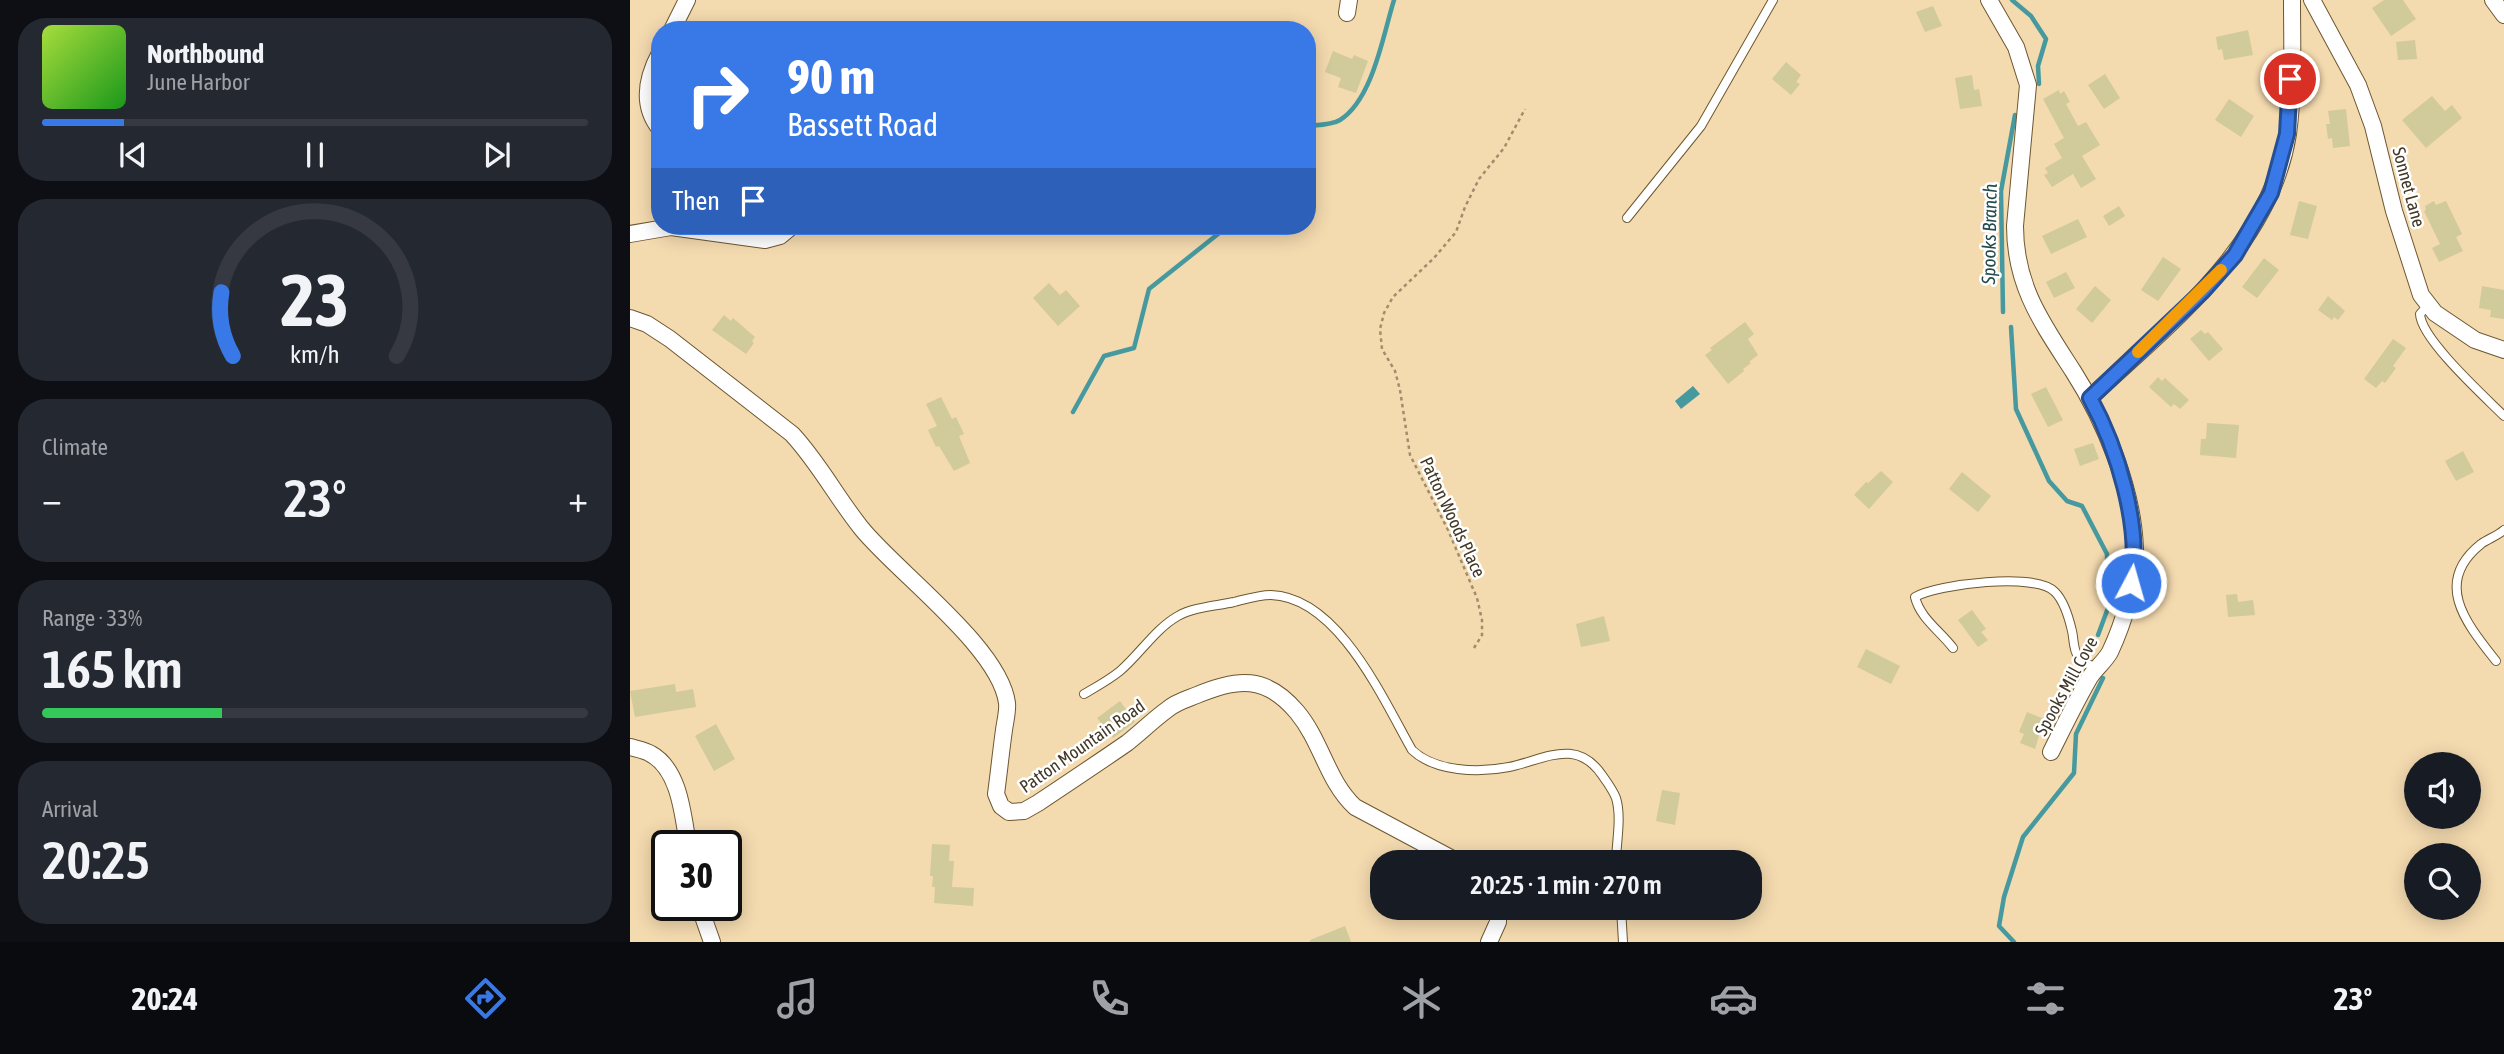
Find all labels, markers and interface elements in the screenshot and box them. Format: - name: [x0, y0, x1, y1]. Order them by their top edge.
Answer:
- text: Northbound: [147, 39, 264, 69]
- text: 90 m: [787, 48, 875, 104]
- icon: right: [672, 49, 763, 140]
- pin: [2260, 49, 2320, 109]
- icon: arrive: [2271, 60, 2309, 98]
- text: June Harbor: [147, 69, 250, 95]
- text: Bassett Road: [787, 106, 938, 143]
- icon: previous: [114, 136, 152, 174]
- icon: pause: [296, 136, 334, 174]
- icon: next: [478, 136, 516, 174]
- street label: Sonnet Lane: [2388, 145, 2430, 229]
- icon: arrive: [734, 182, 772, 220]
- water label: Spooks Branch: [1977, 183, 2001, 286]
- text: Then: [672, 186, 720, 216]
- text: 23: [281, 258, 349, 341]
- text: km/h: [290, 340, 340, 368]
- text: Climate: [42, 434, 108, 460]
- street label: Patton Woods Place: [1416, 454, 1490, 580]
- text: 23°: [283, 468, 347, 528]
- text: −: [42, 477, 62, 520]
- text: +: [568, 477, 588, 520]
- position arrow: [2094, 546, 2168, 620]
- text: Range · 33%: [42, 605, 142, 631]
- street label: Spooks Mill Cove: [2030, 633, 2102, 739]
- text: 165 km: [42, 639, 183, 699]
- street label: Patton Mountain Road: [1015, 695, 1149, 797]
- map controls: [2404, 752, 2481, 920]
- button: sound: [2404, 752, 2481, 829]
- text: Arrival: [42, 796, 98, 822]
- text: 20:25: [42, 830, 150, 890]
- speed limit sign: 30: [651, 830, 742, 921]
- button: search: [2404, 843, 2481, 920]
- text: 20:25 · 1 min · 270 m: [1470, 870, 1662, 900]
- icon: directions: [461, 974, 510, 1023]
- icon: music: [773, 974, 822, 1023]
- icon: phone: [1085, 974, 1134, 1023]
- icon: climate: [1397, 974, 1446, 1023]
- icon: car: [1709, 974, 1758, 1023]
- icon: filters: [2021, 974, 2070, 1023]
- text: 20:24: [132, 980, 198, 1017]
- text: 23°: [2333, 980, 2372, 1017]

